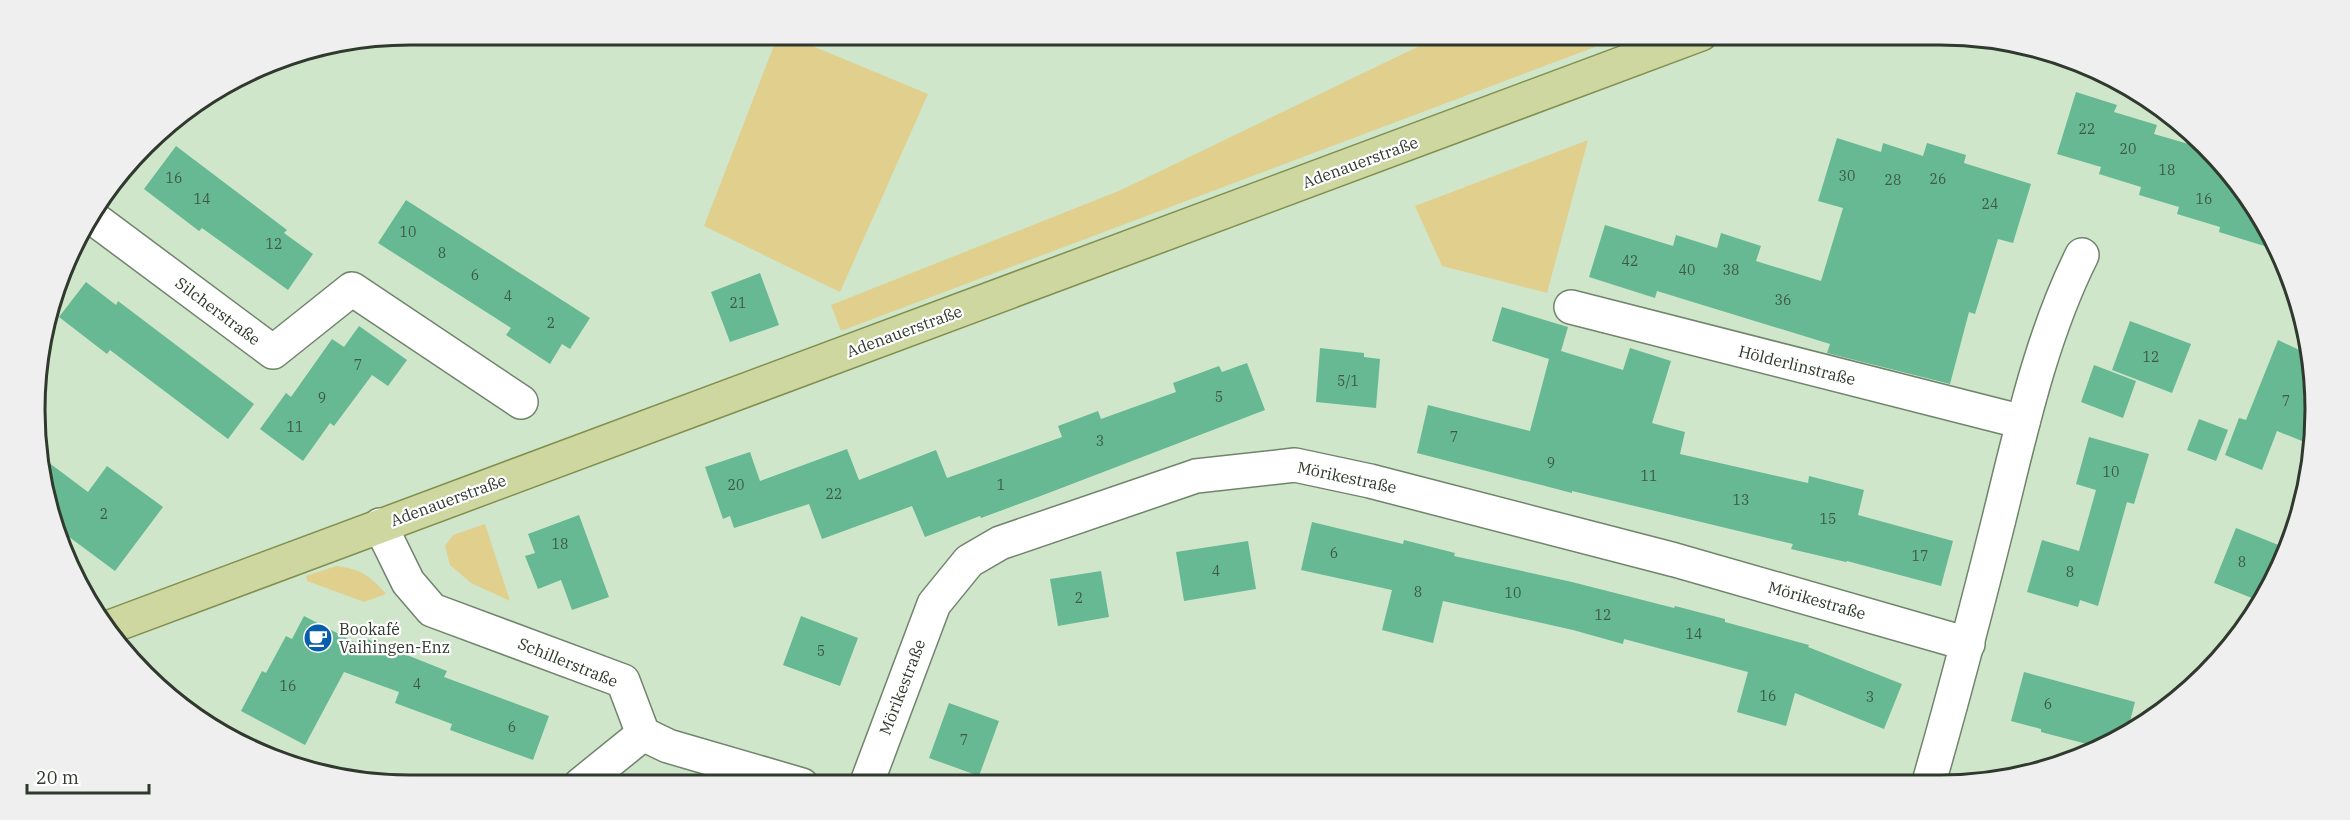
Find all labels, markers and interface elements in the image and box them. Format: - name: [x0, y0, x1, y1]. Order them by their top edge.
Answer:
- house number: 22: [2079, 120, 2095, 138]
- street label: Adenauerstraße: [1299, 132, 1421, 192]
- house number: 20: [2120, 140, 2136, 158]
- house number: 18: [2159, 161, 2175, 179]
- house number: 30: [1839, 167, 1855, 185]
- house number: 16: [166, 169, 182, 187]
- house number: 26: [1930, 170, 1946, 188]
- house number: 28: [1885, 171, 1901, 189]
- house number: 14: [194, 190, 210, 208]
- house number: 16: [2196, 190, 2212, 208]
- house number: 24: [1982, 195, 1998, 213]
- house number: 10: [400, 223, 416, 241]
- house number: 12: [266, 235, 282, 253]
- house number: 8: [438, 244, 446, 262]
- house number: 42: [1622, 252, 1638, 270]
- house number: 40: [1679, 261, 1695, 279]
- house number: 38: [1723, 261, 1739, 279]
- house number: 6: [471, 266, 479, 284]
- street label: Silcherstraße: [172, 273, 264, 349]
- house number: 4: [504, 287, 512, 305]
- house number: 36: [1775, 291, 1791, 309]
- house number: 21: [730, 294, 746, 312]
- street label: Adenauerstraße: [843, 301, 965, 361]
- house number: 2: [547, 314, 555, 332]
- street label: Hölderlinstraße: [1736, 341, 1858, 389]
- house number: 12: [2143, 348, 2159, 366]
- house number: 7: [354, 356, 362, 374]
- house number: 5/1: [1337, 372, 1359, 390]
- house number: 5: [1215, 388, 1223, 406]
- house number: 9: [318, 389, 326, 407]
- house number: 7: [2282, 392, 2290, 410]
- house number: 11: [287, 418, 303, 436]
- house number: 7: [1450, 428, 1458, 446]
- house number: 3: [1096, 432, 1104, 450]
- house number: 9: [1547, 454, 1555, 472]
- street label: Mörikestraße: [1296, 457, 1398, 497]
- house number: 10: [2103, 463, 2119, 481]
- house number: 11: [1641, 467, 1657, 485]
- street label: Adenauerstraße: [387, 470, 509, 530]
- house number: 20: [728, 476, 744, 494]
- house number: 1: [997, 476, 1005, 494]
- house number: 22: [826, 485, 842, 503]
- house number: 13: [1733, 491, 1749, 509]
- house number: 2: [100, 505, 108, 523]
- house number: 15: [1820, 510, 1836, 528]
- house number: 18: [552, 535, 568, 553]
- house number: 6: [1330, 544, 1338, 562]
- house number: 17: [1912, 547, 1928, 565]
- house number: 8: [2238, 553, 2246, 571]
- house number: 4: [1212, 562, 1220, 580]
- house number: 8: [2066, 563, 2074, 581]
- street label: Mörikestraße: [1766, 576, 1868, 624]
- house number: 8: [1414, 583, 1422, 601]
- house number: 10: [1505, 584, 1521, 602]
- house number: 2: [1075, 589, 1083, 607]
- house number: 12: [1595, 606, 1611, 624]
- place label: Bookafé Vaihingen-Enz: [339, 619, 450, 657]
- cafe icon: Bookafé Vaihingen-Enz: [302, 622, 334, 654]
- house number: 14: [1686, 625, 1702, 643]
- street label: Schillerstraße: [515, 633, 621, 691]
- street label: Mörikestraße: [875, 636, 929, 738]
- house number: 5: [817, 642, 825, 660]
- house number: 4: [413, 675, 421, 693]
- house number: 16: [280, 677, 296, 695]
- house number: 16: [1760, 687, 1776, 705]
- house number: 3: [1866, 688, 1874, 706]
- house number: 6: [2044, 695, 2052, 713]
- house number: 6: [508, 718, 516, 736]
- house number: 7: [960, 731, 968, 749]
- scale bar: [27, 757, 148, 795]
- text: 20 m: [36, 766, 79, 789]

